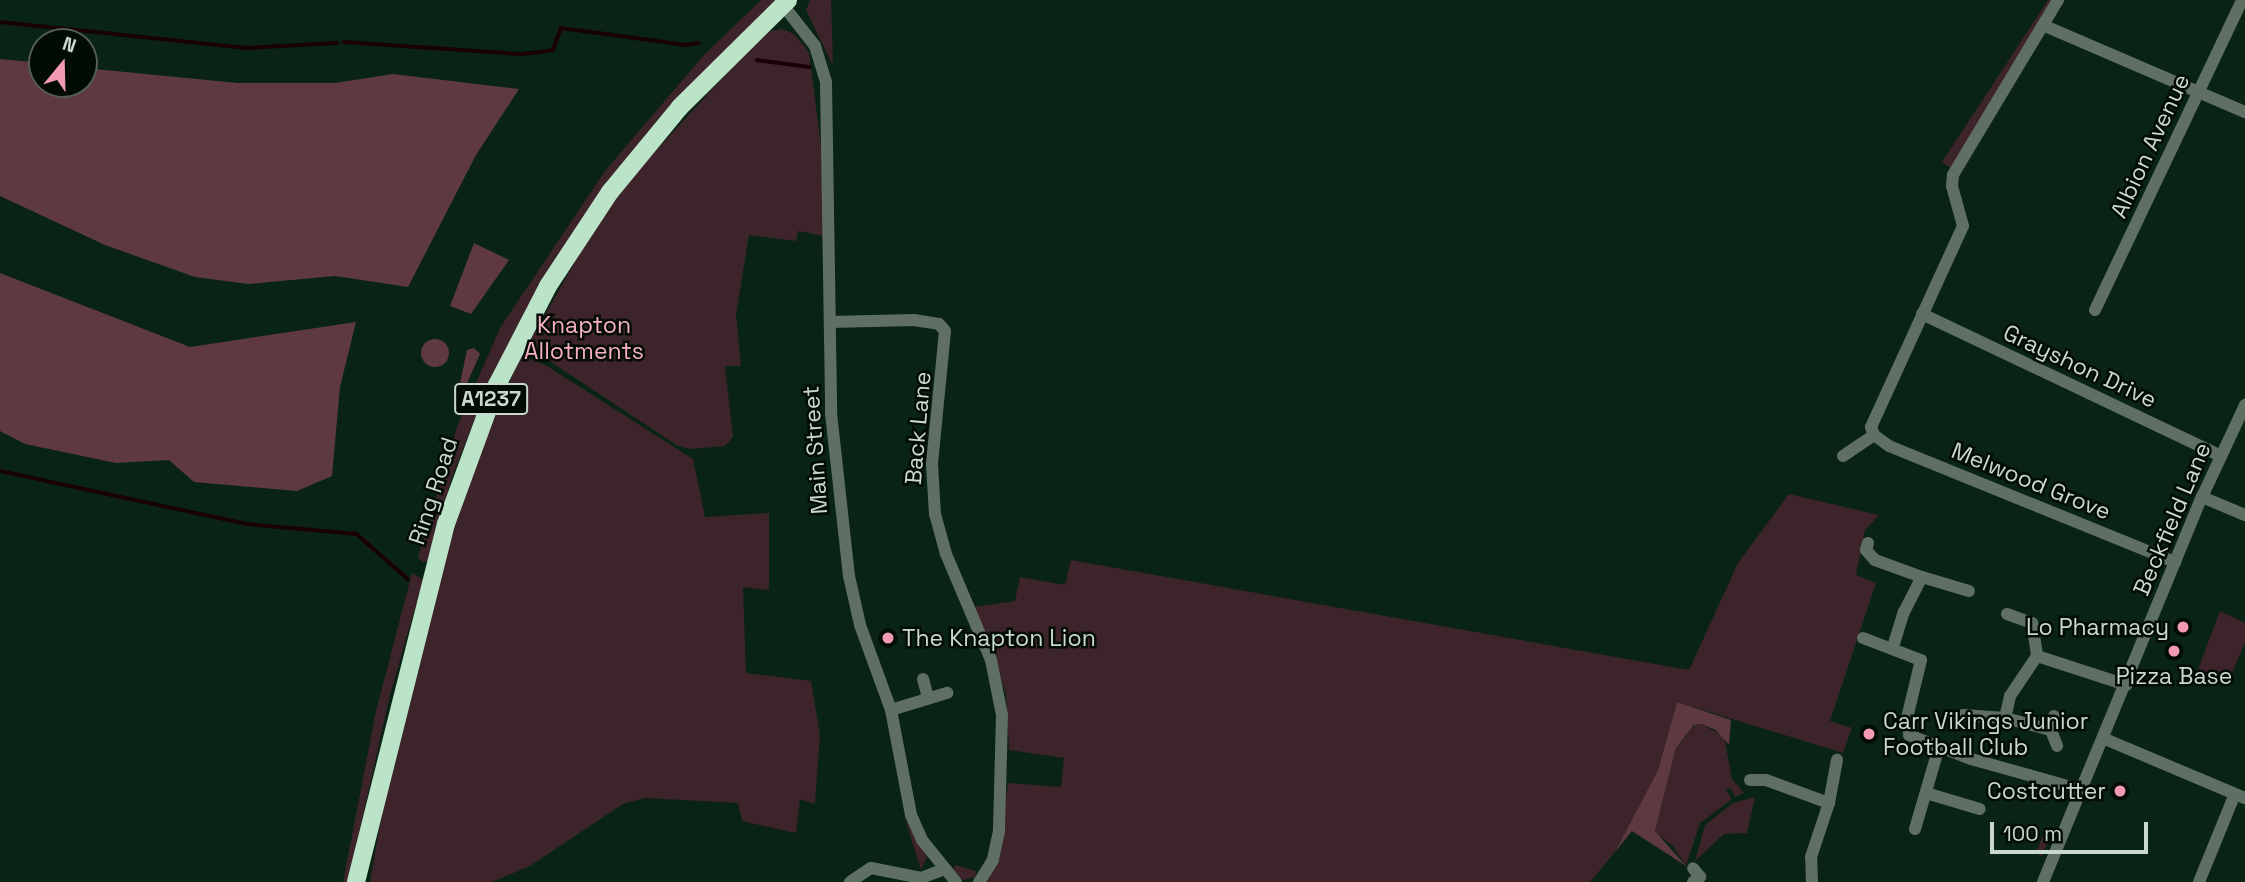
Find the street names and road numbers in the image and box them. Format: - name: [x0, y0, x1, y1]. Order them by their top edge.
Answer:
- street label: Albion Avenue: [2105, 69, 2195, 223]
- street label: Grayshon Drive: [1999, 318, 2161, 414]
- street label: Back Lane: [899, 370, 937, 486]
- road number: A1237: [452, 382, 530, 416]
- street label: Main Street: [797, 385, 833, 515]
- street label: Ring Road: [403, 434, 463, 548]
- street label: Melwood Grove: [1947, 437, 2115, 525]
- street label: Beckfield Lane: [2127, 438, 2217, 600]

